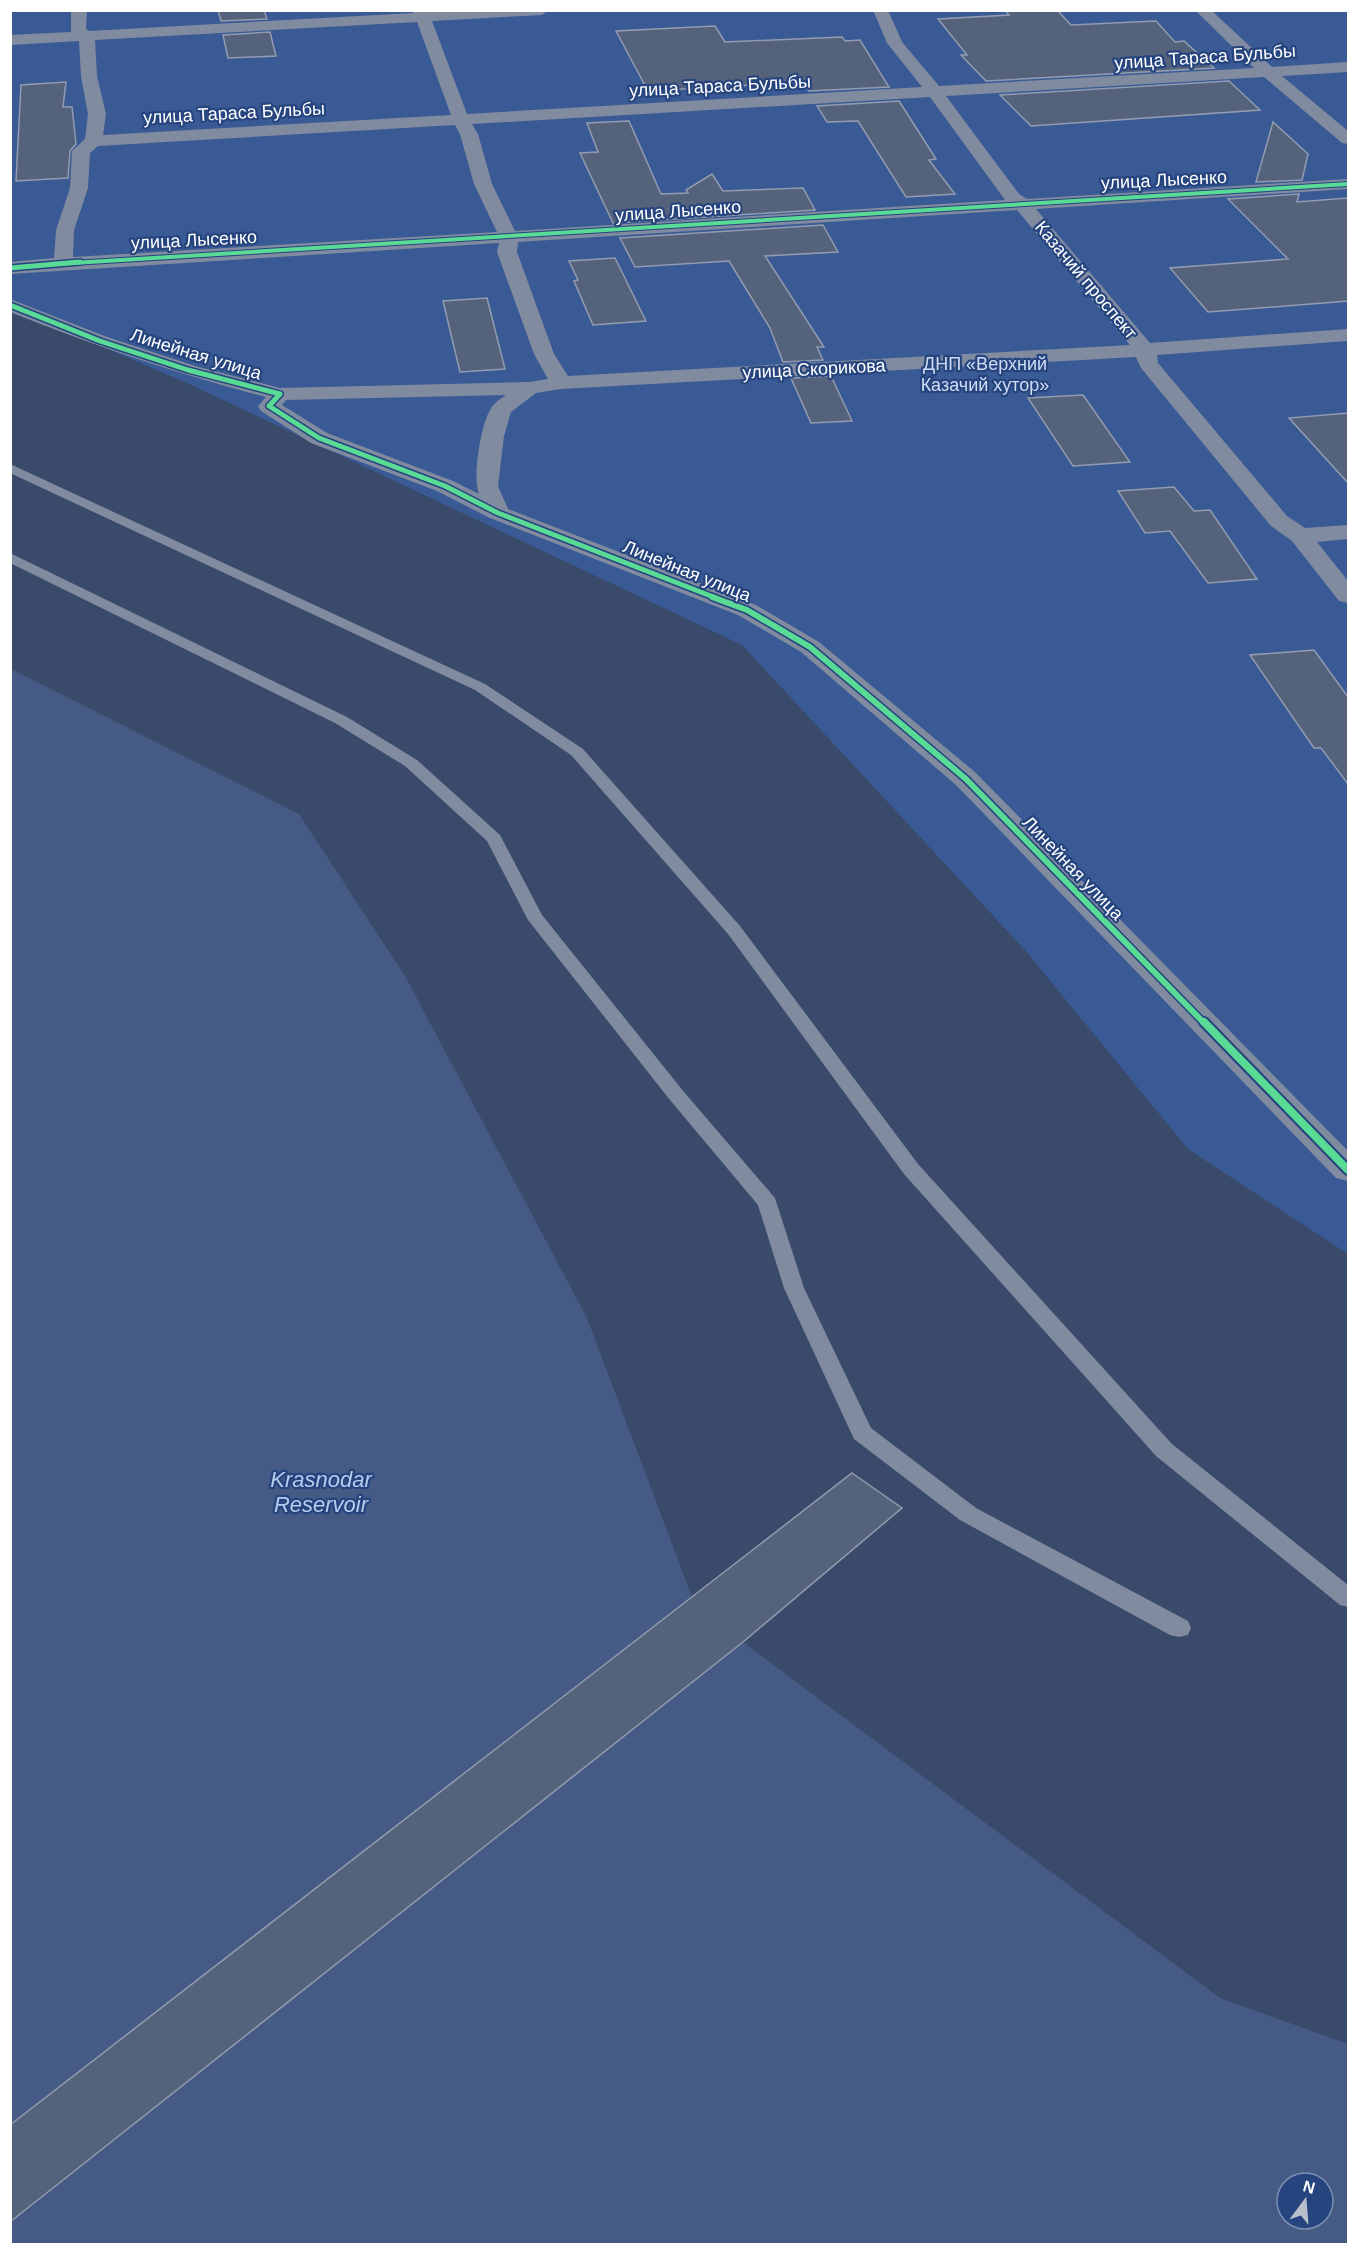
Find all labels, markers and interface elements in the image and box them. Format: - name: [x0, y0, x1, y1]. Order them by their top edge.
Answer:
- street label: улица Тараса Бульбы: [1114, 41, 1296, 73]
- street label: улица Тараса Бульбы: [629, 71, 811, 101]
- street label: улица Тараса Бульбы: [143, 98, 325, 128]
- street label: улица Лысенко: [1100, 167, 1228, 193]
- street label: улица Лысенко: [614, 197, 742, 225]
- street label: Казачий проспект: [1031, 217, 1141, 343]
- street label: улица Лысенко: [130, 227, 258, 253]
- street label: Линейная улица: [128, 325, 265, 384]
- park label: ДНП «Верхний Казачий хутор»: [921, 354, 1049, 395]
- street label: улица Скорикова: [742, 355, 887, 383]
- street label: Линейная улица: [620, 536, 755, 606]
- street label: Линейная улица: [1019, 812, 1128, 925]
- water label: Krasnodar Reservoir: [270, 1467, 373, 1517]
- north arrow: [1275, 2171, 1335, 2231]
- text: N: [1301, 2177, 1317, 2197]

